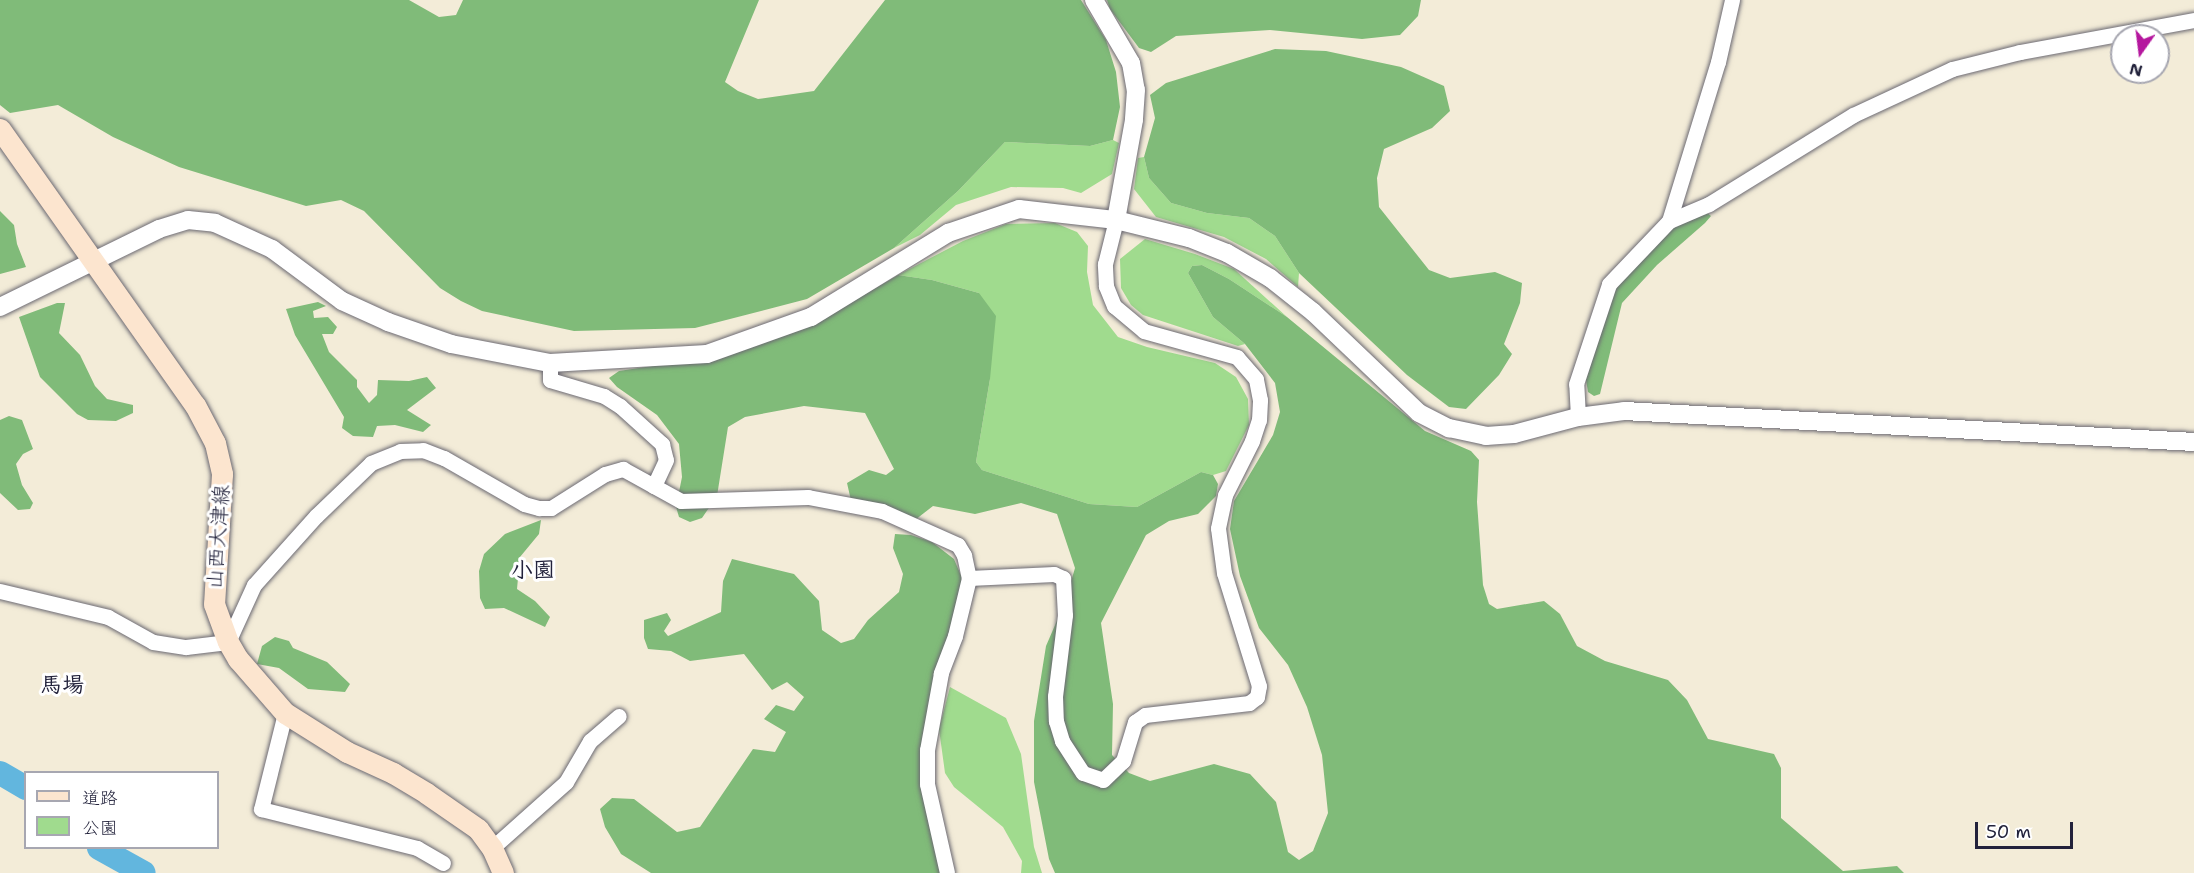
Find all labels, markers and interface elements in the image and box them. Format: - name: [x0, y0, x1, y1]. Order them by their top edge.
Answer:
- north arrow: [2110, 24, 2170, 84]
- text: N: [2127, 58, 2145, 82]
- street label: 山西大津線: [202, 484, 234, 590]
- district label: 小園: [511, 557, 555, 583]
- district label: 馬場: [40, 672, 84, 698]
- legend: [24, 771, 219, 849]
- text: 道路: [82, 786, 118, 810]
- scale bar: [1978, 810, 2076, 848]
- text: 公園: [82, 816, 118, 840]
- text: 50 m: [1986, 820, 2031, 844]

